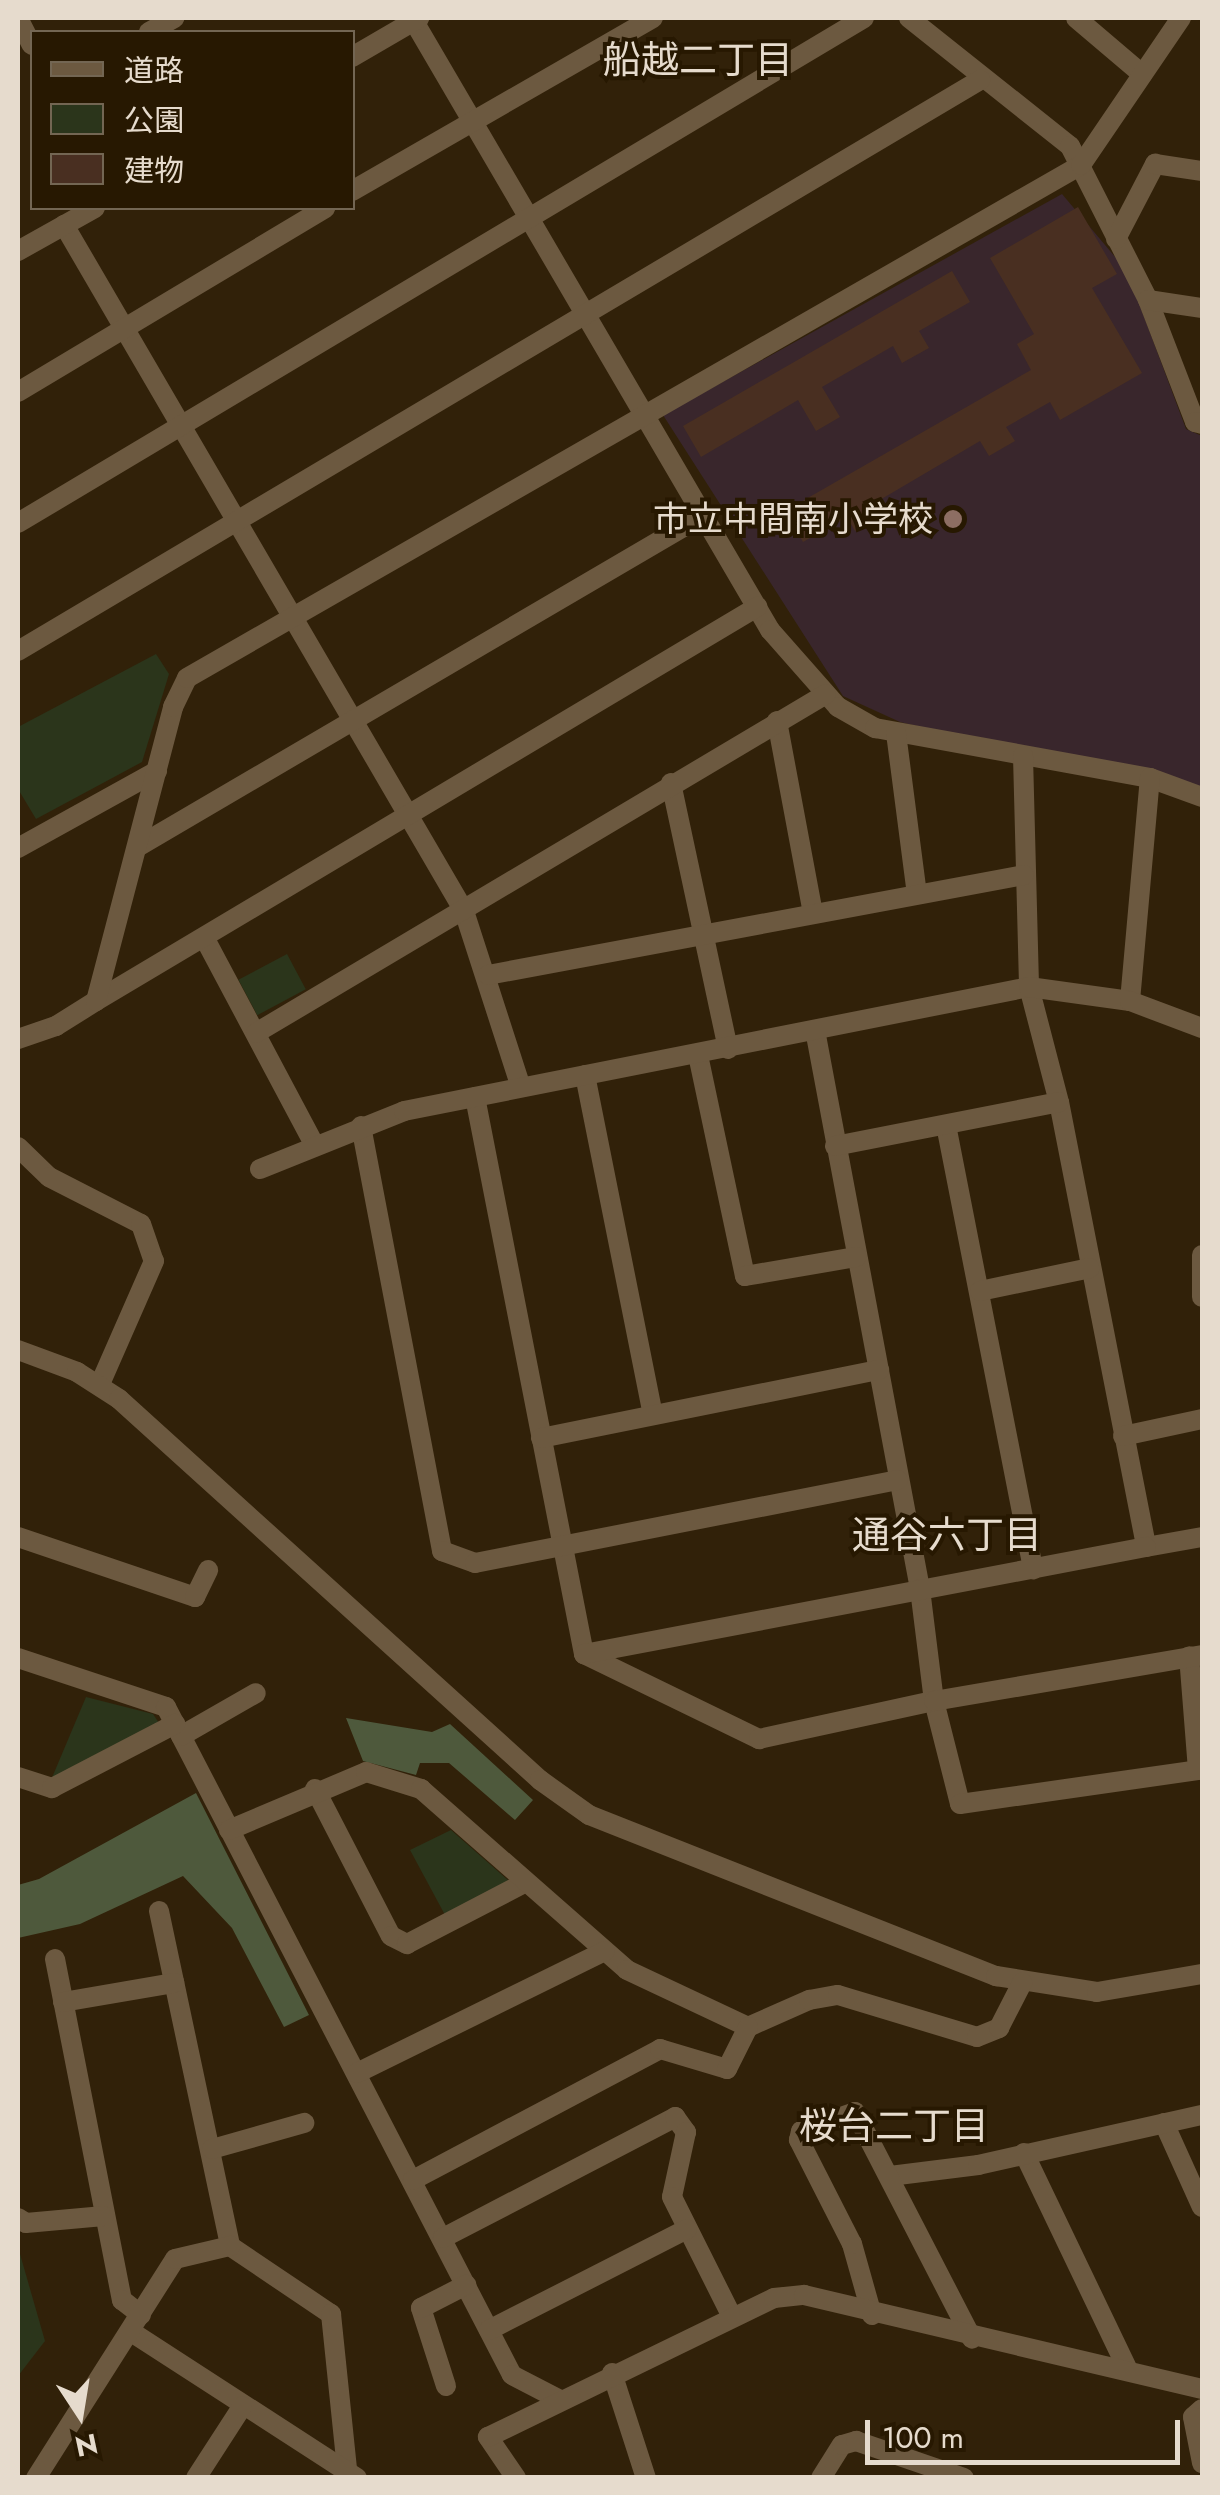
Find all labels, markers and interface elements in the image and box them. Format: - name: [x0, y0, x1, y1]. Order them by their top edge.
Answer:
- legend: [30, 30, 355, 210]
- district label: 船越二丁目: [603, 37, 793, 83]
- text: 道路: [124, 49, 184, 92]
- text: 公園: [124, 99, 184, 142]
- text: 建物: [124, 149, 184, 192]
- place label: 市立中間南小学校: [653, 498, 933, 540]
- marker: 市立中間南小学校: [942, 508, 964, 530]
- district label: 通谷六丁目: [852, 1512, 1042, 1558]
- district label: 桜台二丁目: [799, 2103, 989, 2149]
- north arrow: [30, 2365, 130, 2465]
- scale bar: [870, 2400, 1185, 2462]
- text: 100 m: [882, 2416, 964, 2459]
- text: N: [71, 2422, 101, 2467]

